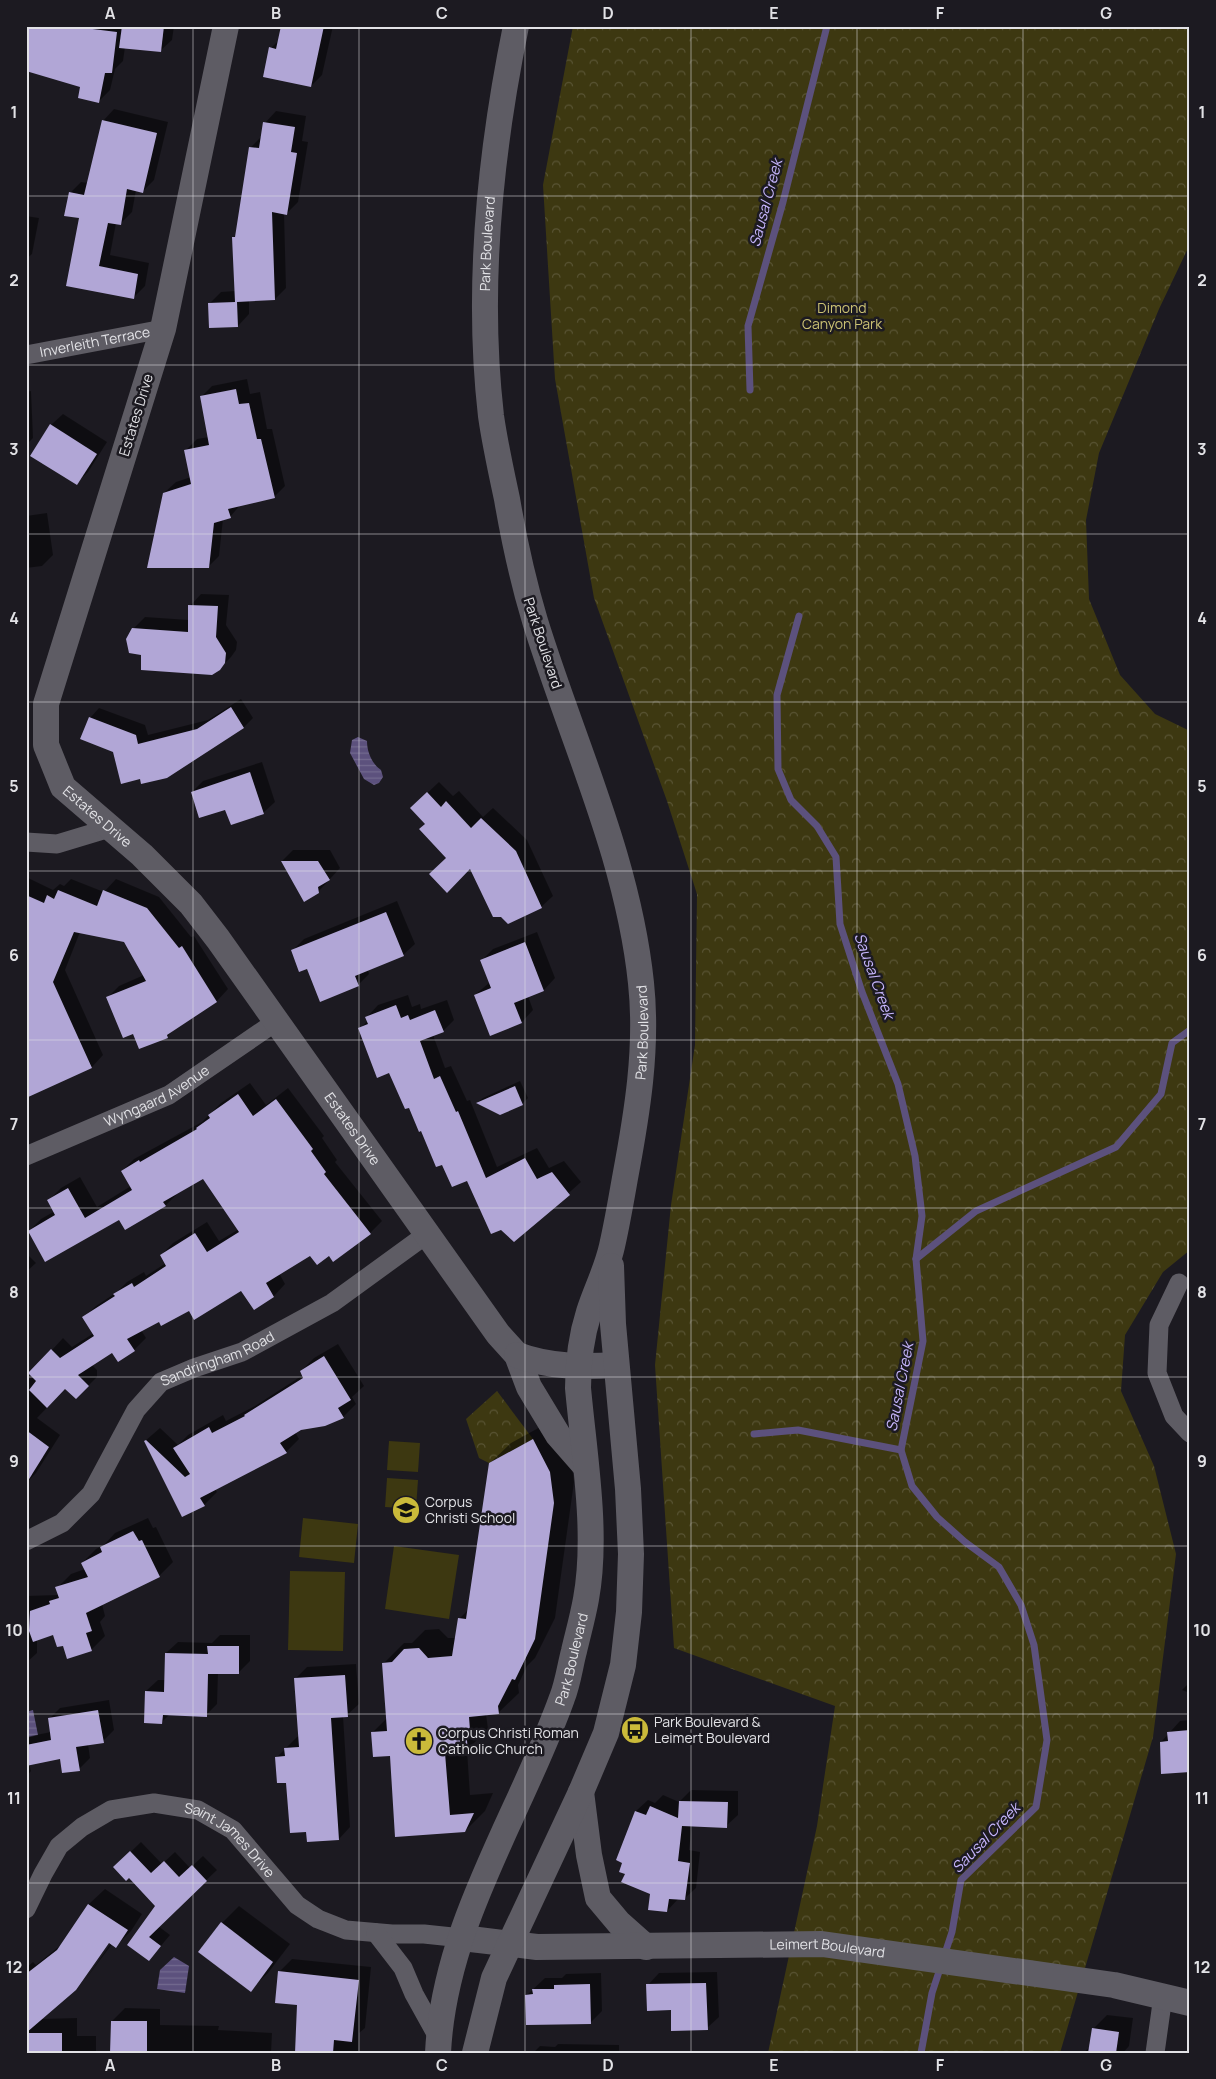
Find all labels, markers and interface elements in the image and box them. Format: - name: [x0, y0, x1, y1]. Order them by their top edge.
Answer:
- text: A: [105, 2, 116, 24]
- text: B: [271, 2, 281, 24]
- text: C: [436, 2, 448, 24]
- text: D: [602, 2, 614, 24]
- text: E: [769, 2, 779, 24]
- text: F: [936, 2, 945, 24]
- text: G: [1100, 2, 1112, 24]
- text: 1: [10, 101, 18, 123]
- text: 1: [1198, 101, 1206, 123]
- water label: Sausal Creek: [744, 154, 788, 249]
- street label: Park Boulevard: [475, 195, 499, 291]
- text: 2: [9, 269, 19, 291]
- text: 2: [1197, 269, 1207, 291]
- park label: Dimond Canyon Park: [802, 298, 883, 333]
- street label: Inverleith Terrace: [38, 322, 151, 361]
- street label: Estates Drive: [114, 371, 157, 458]
- text: 3: [9, 438, 19, 460]
- text: 3: [1197, 438, 1207, 460]
- street label: Park Boulevard: [520, 595, 567, 691]
- text: 4: [9, 607, 19, 629]
- text: 4: [1197, 607, 1207, 629]
- text: 5: [9, 775, 19, 797]
- text: 5: [1197, 775, 1207, 797]
- street label: Estates Drive: [59, 781, 136, 851]
- water label: Sausal Creek: [849, 930, 901, 1024]
- text: 6: [9, 944, 19, 966]
- text: 6: [1197, 944, 1207, 966]
- street label: Park Boulevard: [630, 984, 652, 1081]
- street label: Wyngaard Avenue: [101, 1060, 213, 1131]
- street label: Estates Drive: [321, 1088, 385, 1169]
- text: 7: [10, 1113, 18, 1135]
- text: 7: [1198, 1113, 1206, 1135]
- text: 8: [9, 1281, 19, 1303]
- text: 8: [1197, 1281, 1207, 1303]
- street label: Sandringham Road: [157, 1326, 277, 1390]
- water label: Sausal Creek: [881, 1338, 919, 1433]
- text: 9: [9, 1450, 19, 1472]
- text: 9: [1197, 1450, 1207, 1472]
- place label: Corpus Christi School: [425, 1492, 515, 1527]
- school or university icon: Corpus Christi School: [391, 1495, 421, 1525]
- street label: Park Boulevard: [550, 1611, 592, 1708]
- text: 10: [5, 1619, 23, 1641]
- text: 10: [1193, 1619, 1211, 1641]
- place label: Park Boulevard & Leimert Boulevard: [654, 1712, 770, 1747]
- bus stop icon: Park Boulevard & Leimert Boulevard: [620, 1715, 650, 1745]
- place label: Corpus Christi Roman Catholic Church: [438, 1723, 579, 1758]
- church icon: Corpus Christi Roman Catholic Church: [404, 1726, 434, 1756]
- text: 11: [7, 1787, 21, 1809]
- text: 11: [1195, 1787, 1209, 1809]
- water label: Sausal Creek: [947, 1796, 1026, 1877]
- street label: Saint James Drive: [183, 1798, 279, 1881]
- street label: Leimert Boulevard: [769, 1934, 886, 1962]
- text: 12: [6, 1956, 22, 1978]
- text: 12: [1194, 1956, 1210, 1978]
- text: A: [105, 2054, 116, 2076]
- text: B: [271, 2054, 281, 2076]
- text: C: [436, 2054, 448, 2076]
- text: D: [602, 2054, 614, 2076]
- text: E: [769, 2054, 779, 2076]
- text: F: [936, 2054, 945, 2076]
- text: G: [1100, 2054, 1112, 2076]

